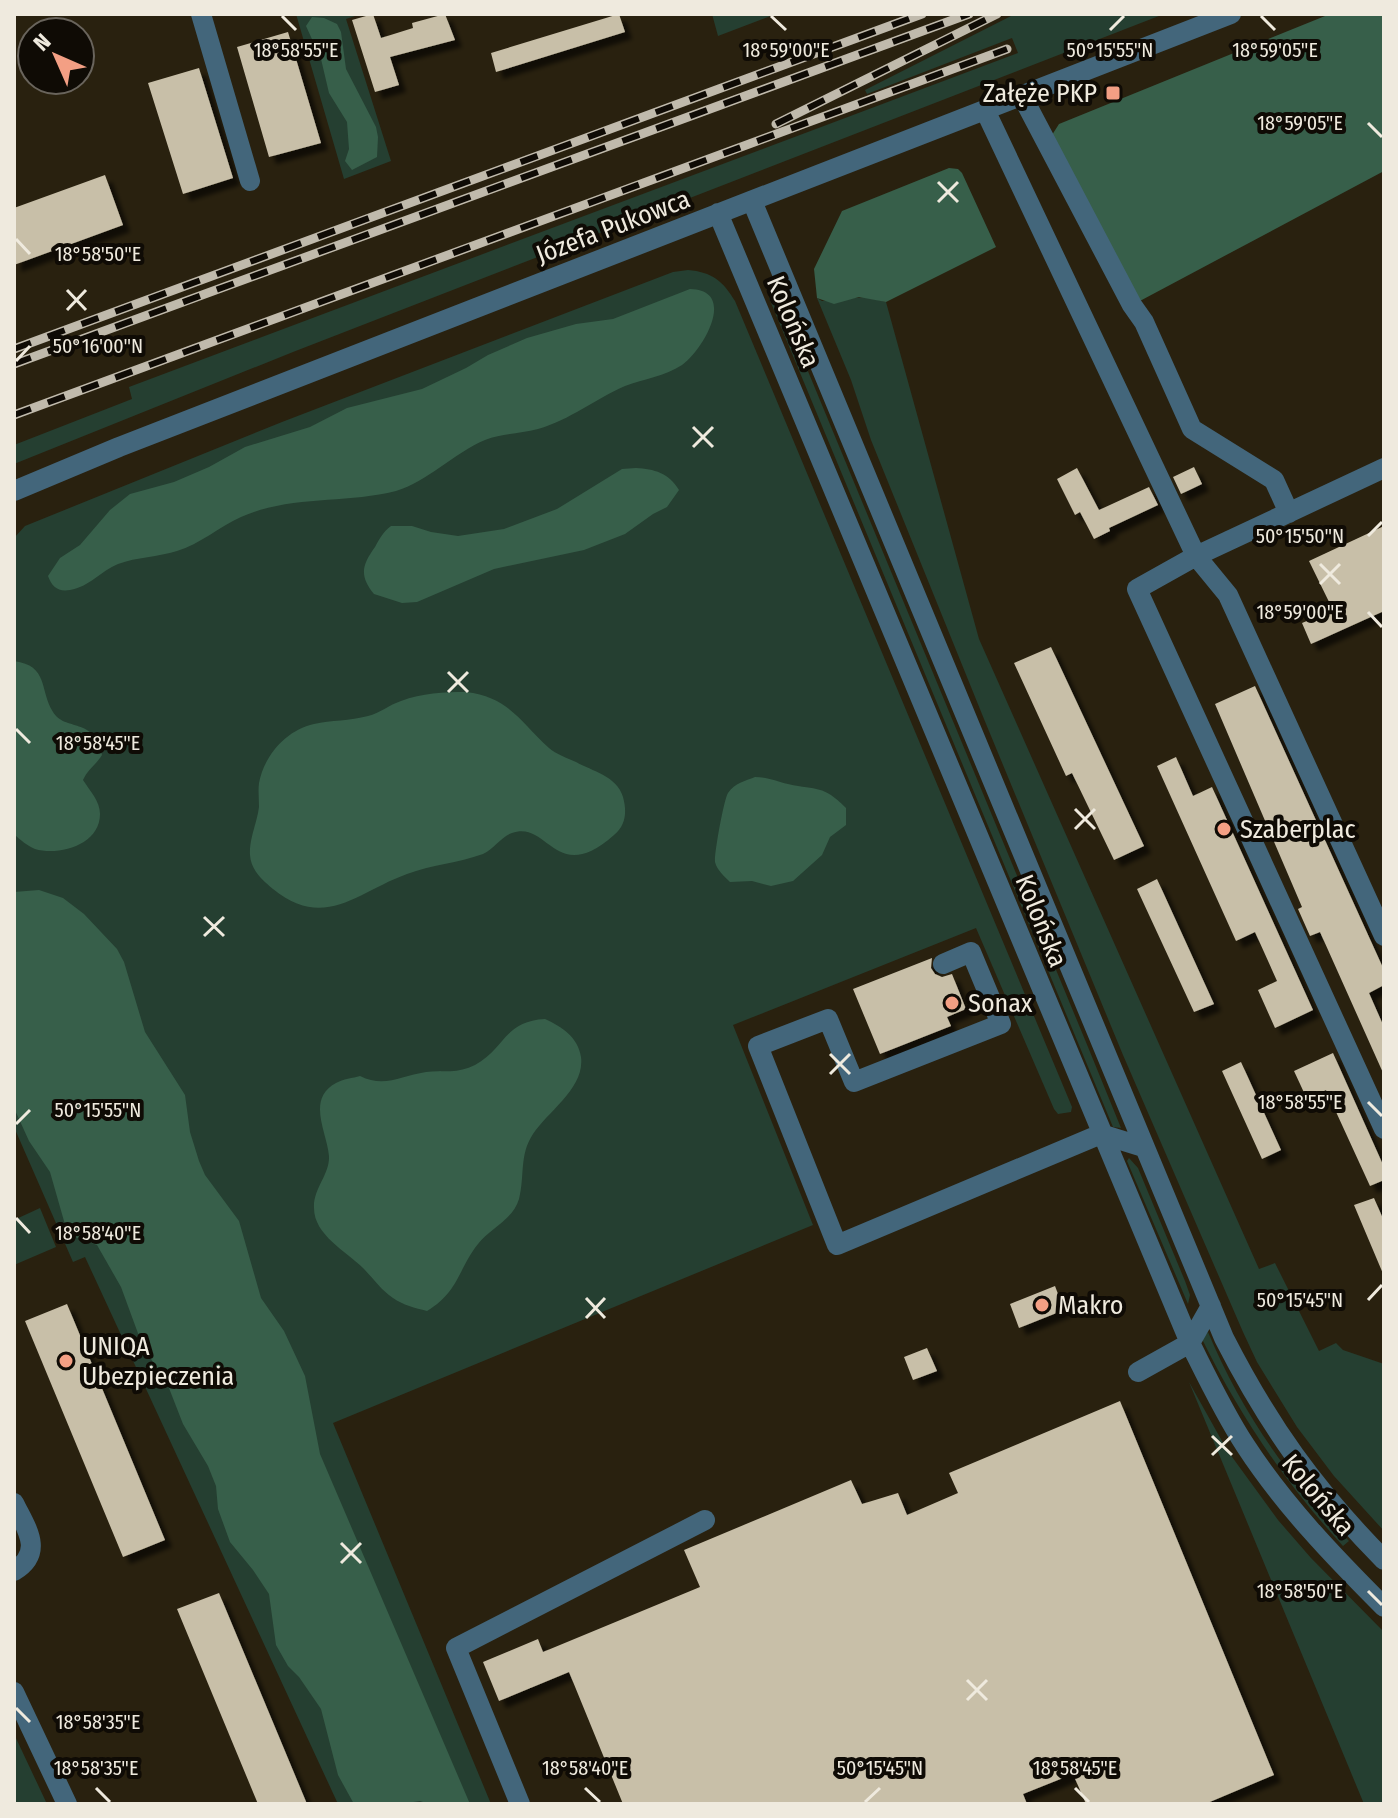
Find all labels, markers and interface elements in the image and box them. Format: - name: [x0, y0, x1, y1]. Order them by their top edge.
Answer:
- north arrow: [16, 16, 96, 96]
- text: N: [28, 28, 56, 56]
- text: 18°58'55"E: [254, 38, 338, 62]
- text: 18°59'00"E: [742, 38, 830, 62]
- text: 50°15'55"N: [1067, 38, 1153, 62]
- text: 18°59'05"E: [1232, 38, 1318, 62]
- place label: Załęże PKP: [983, 78, 1097, 109]
- marker: Załęże PKP: [1104, 84, 1122, 102]
- text: 18°59'05"E: [1257, 111, 1343, 135]
- street label: Józefa Pukowca: [532, 183, 694, 271]
- text: 18°58'50"E: [55, 242, 141, 266]
- street label: Kolońska: [760, 271, 826, 373]
- text: 50°16'00"N: [53, 334, 143, 358]
- text: 50°15'50"N: [1256, 524, 1344, 548]
- text: 18°59'00"E: [1256, 600, 1344, 624]
- text: 18°58'45"E: [56, 731, 140, 755]
- place label: Szaberplac: [1240, 814, 1356, 845]
- marker: Szaberplac: [1215, 820, 1233, 838]
- street label: Kolońska: [1009, 870, 1073, 972]
- place label: Sonax: [968, 988, 1033, 1019]
- marker: Sonax: [943, 994, 961, 1012]
- text: 18°58'55"E: [1258, 1090, 1342, 1114]
- text: 50°15'55"N: [55, 1098, 141, 1122]
- text: 18°58'40"E: [55, 1221, 141, 1245]
- text: 50°15'45"N: [1257, 1288, 1343, 1312]
- place label: Makro: [1058, 1290, 1123, 1321]
- marker: Makro: [1033, 1296, 1051, 1314]
- place label: UNIQA Ubezpieczenia: [82, 1331, 234, 1392]
- marker: UNIQA Ubezpieczenia: [57, 1352, 75, 1370]
- street label: Kolońska: [1275, 1448, 1361, 1542]
- text: 18°58'50"E: [1257, 1579, 1343, 1603]
- text: 18°58'35"E: [56, 1710, 140, 1734]
- text: 18°58'35"E: [54, 1756, 138, 1780]
- text: 18°58'40"E: [542, 1756, 628, 1780]
- text: 50°15'45"N: [837, 1756, 923, 1780]
- text: 18°58'45"E: [1033, 1756, 1117, 1780]

